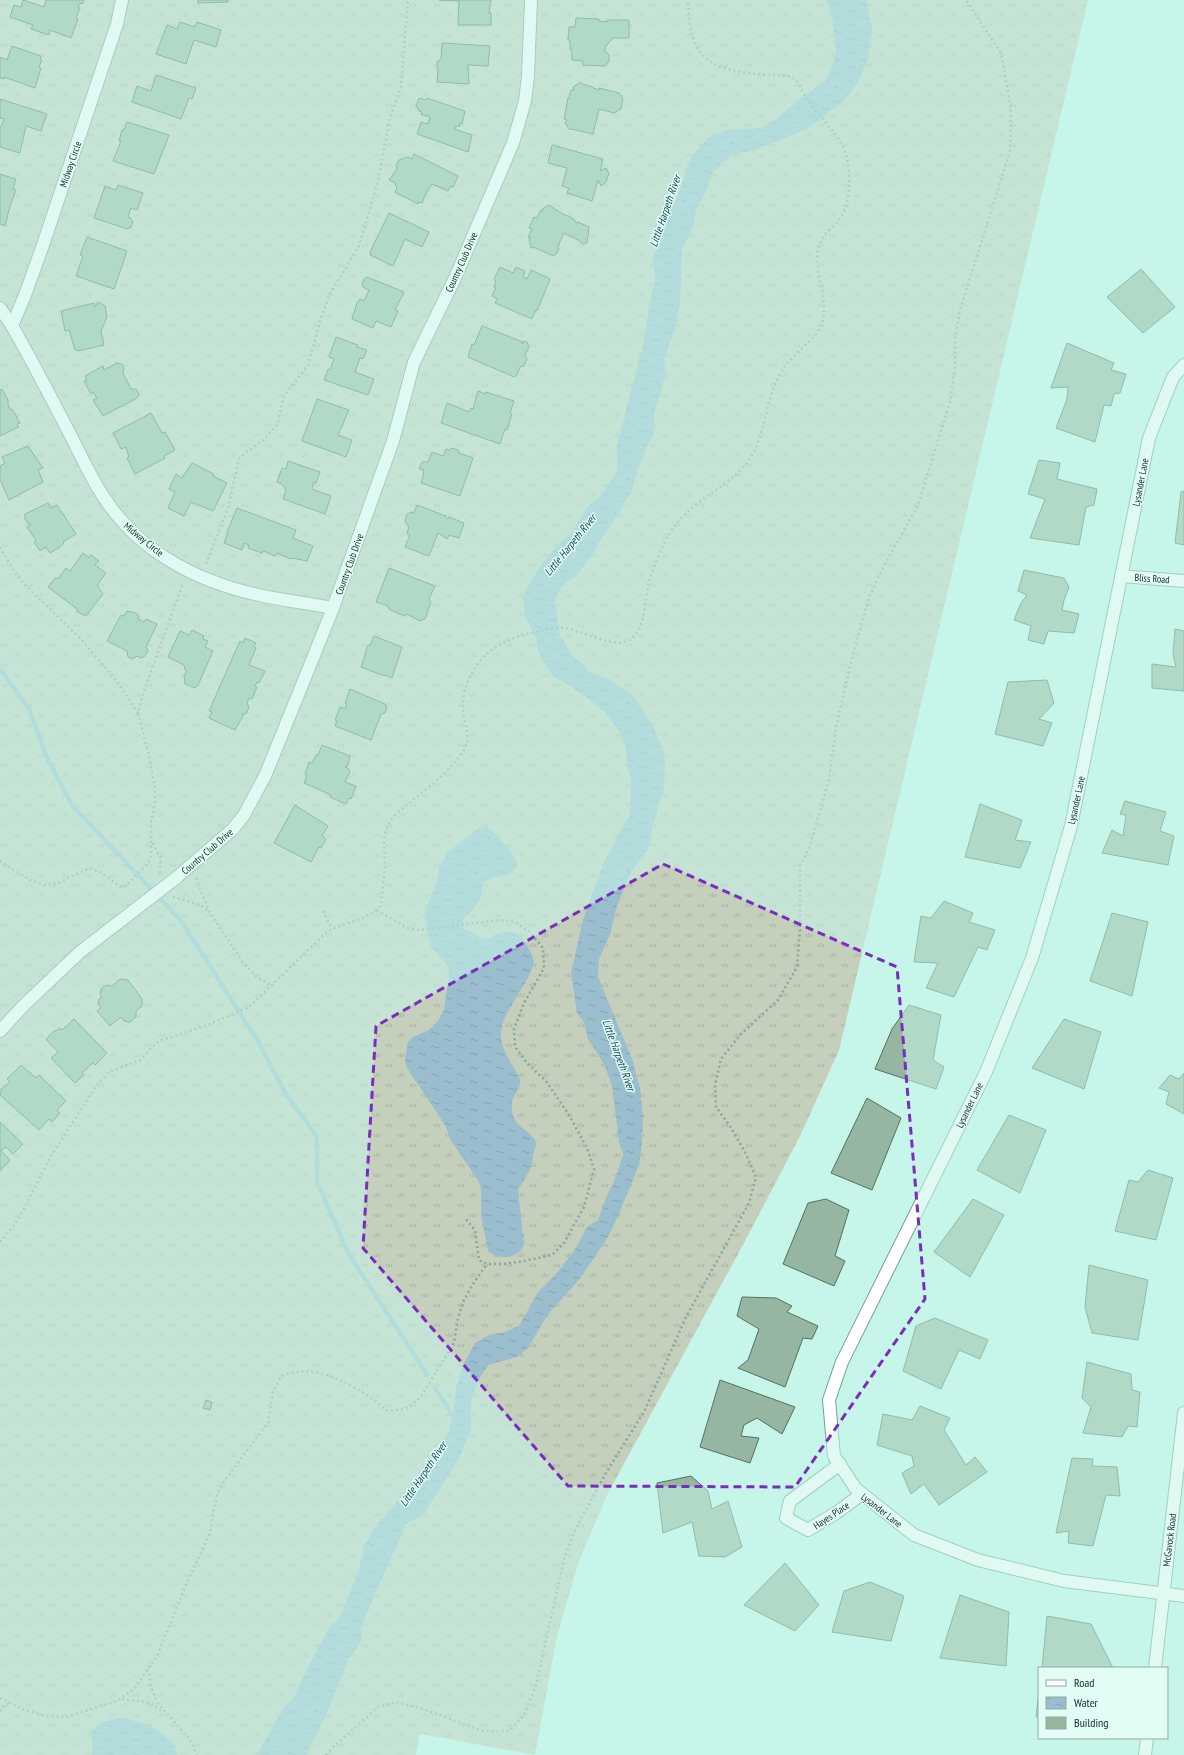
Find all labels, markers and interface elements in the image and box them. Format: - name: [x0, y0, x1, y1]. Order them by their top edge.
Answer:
- street label: Midway Circle: [57, 139, 84, 189]
- water label: Little Harpeth River: [646, 172, 684, 249]
- street label: Country Club Drive: [442, 230, 480, 294]
- street label: Lysander Lane: [1129, 457, 1152, 507]
- water label: Little Harpeth River: [541, 510, 600, 578]
- street label: Midway Circle: [121, 519, 166, 560]
- street label: Country Club Drive: [332, 532, 367, 597]
- street label: Bliss Road: [1134, 571, 1170, 586]
- street label: Lysander Lane: [1065, 775, 1088, 825]
- street label: Country Club Drive: [179, 825, 236, 877]
- water label: Little Harpeth River: [600, 1017, 639, 1094]
- street label: Lysander Lane: [953, 1080, 986, 1130]
- water label: Little Harpeth River: [396, 1437, 451, 1509]
- street label: Lysander Lane: [858, 1490, 905, 1531]
- street label: Hayes Place: [811, 1499, 852, 1532]
- street label: McGavock Road: [1160, 1513, 1179, 1567]
- legend: [1038, 1667, 1168, 1739]
- text: Road: [1074, 1675, 1094, 1690]
- text: Water: [1074, 1695, 1099, 1710]
- text: Building: [1074, 1715, 1109, 1730]

